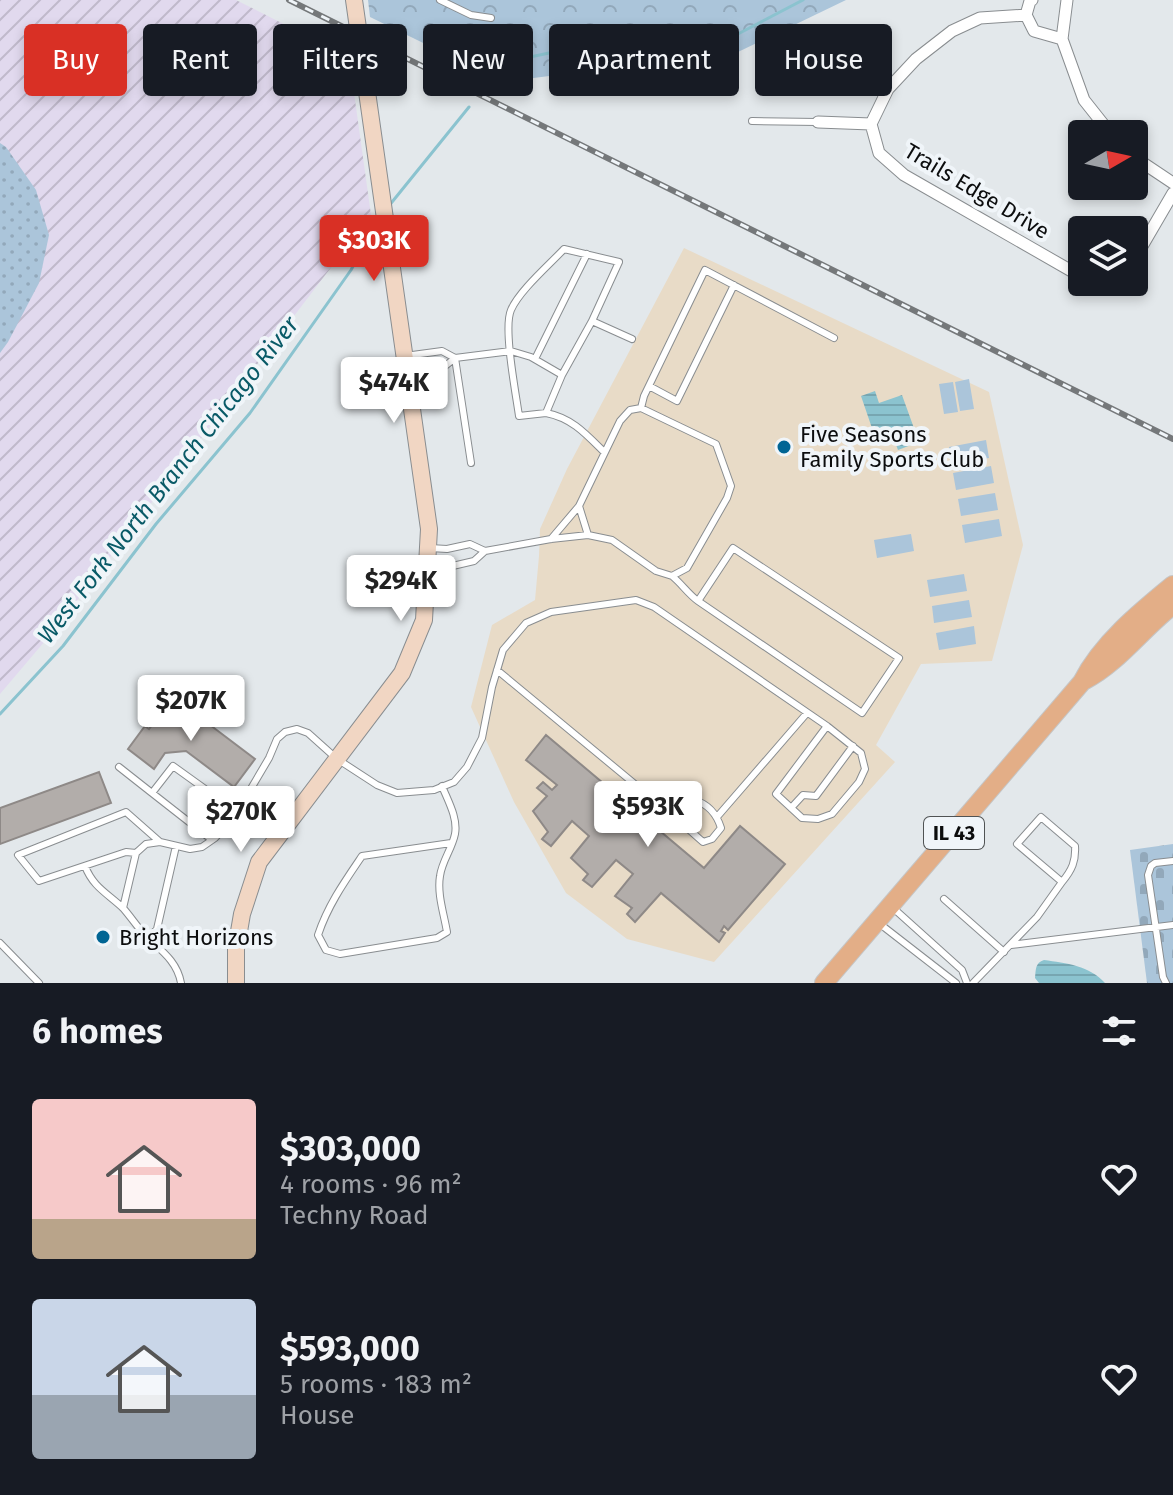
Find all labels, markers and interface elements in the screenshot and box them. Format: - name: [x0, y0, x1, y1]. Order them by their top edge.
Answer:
- chip: Buy: [24, 24, 127, 96]
- chip: Rent: [143, 24, 257, 96]
- chip: Filters: [273, 24, 407, 96]
- chip: New: [423, 24, 533, 96]
- chip: Apartment: [549, 24, 739, 96]
- chip: House: [755, 24, 892, 96]
- north arrow: [1068, 120, 1148, 200]
- map controls: [1068, 120, 1148, 296]
- street label: Trails Edge Drive: [900, 137, 1054, 245]
- pin: $303K: [318, 215, 430, 283]
- button: layers: [1068, 216, 1148, 296]
- text: $303K: [338, 225, 410, 256]
- water label: West Fork North Branch Chicago River: [32, 310, 305, 649]
- pin: $474K: [338, 357, 450, 425]
- text: $474K: [359, 367, 429, 398]
- place label: Five Seasons Family Sports Club: [800, 421, 984, 473]
- marker: Five Seasons Family Sports Club: [775, 438, 793, 456]
- pin: $294K: [345, 555, 457, 623]
- text: $294K: [365, 565, 437, 596]
- pin: $207K: [135, 675, 247, 743]
- text: $207K: [156, 685, 226, 716]
- pin: $593K: [592, 781, 704, 849]
- pin: $270K: [185, 786, 297, 854]
- text: $593K: [612, 791, 684, 822]
- text: $270K: [206, 796, 276, 827]
- road number: IL 43: [924, 817, 984, 849]
- place label: Bright Horizons: [119, 924, 273, 951]
- marker: Bright Horizons: [94, 928, 112, 946]
- icon: filters: [1097, 1009, 1141, 1053]
- text: 6 homes: [32, 1011, 163, 1052]
- text: $303,000: [280, 1128, 421, 1169]
- icon: home: [96, 1131, 192, 1227]
- icon: heart: [1097, 1157, 1141, 1201]
- text: 4 rooms · 96 m²: [280, 1169, 462, 1200]
- text: Techny Road: [280, 1200, 429, 1231]
- text: $593,000: [280, 1328, 420, 1369]
- icon: home: [96, 1331, 192, 1427]
- icon: heart: [1097, 1357, 1141, 1401]
- text: 5 rooms · 183 m²: [280, 1369, 472, 1400]
- text: House: [280, 1400, 354, 1431]

